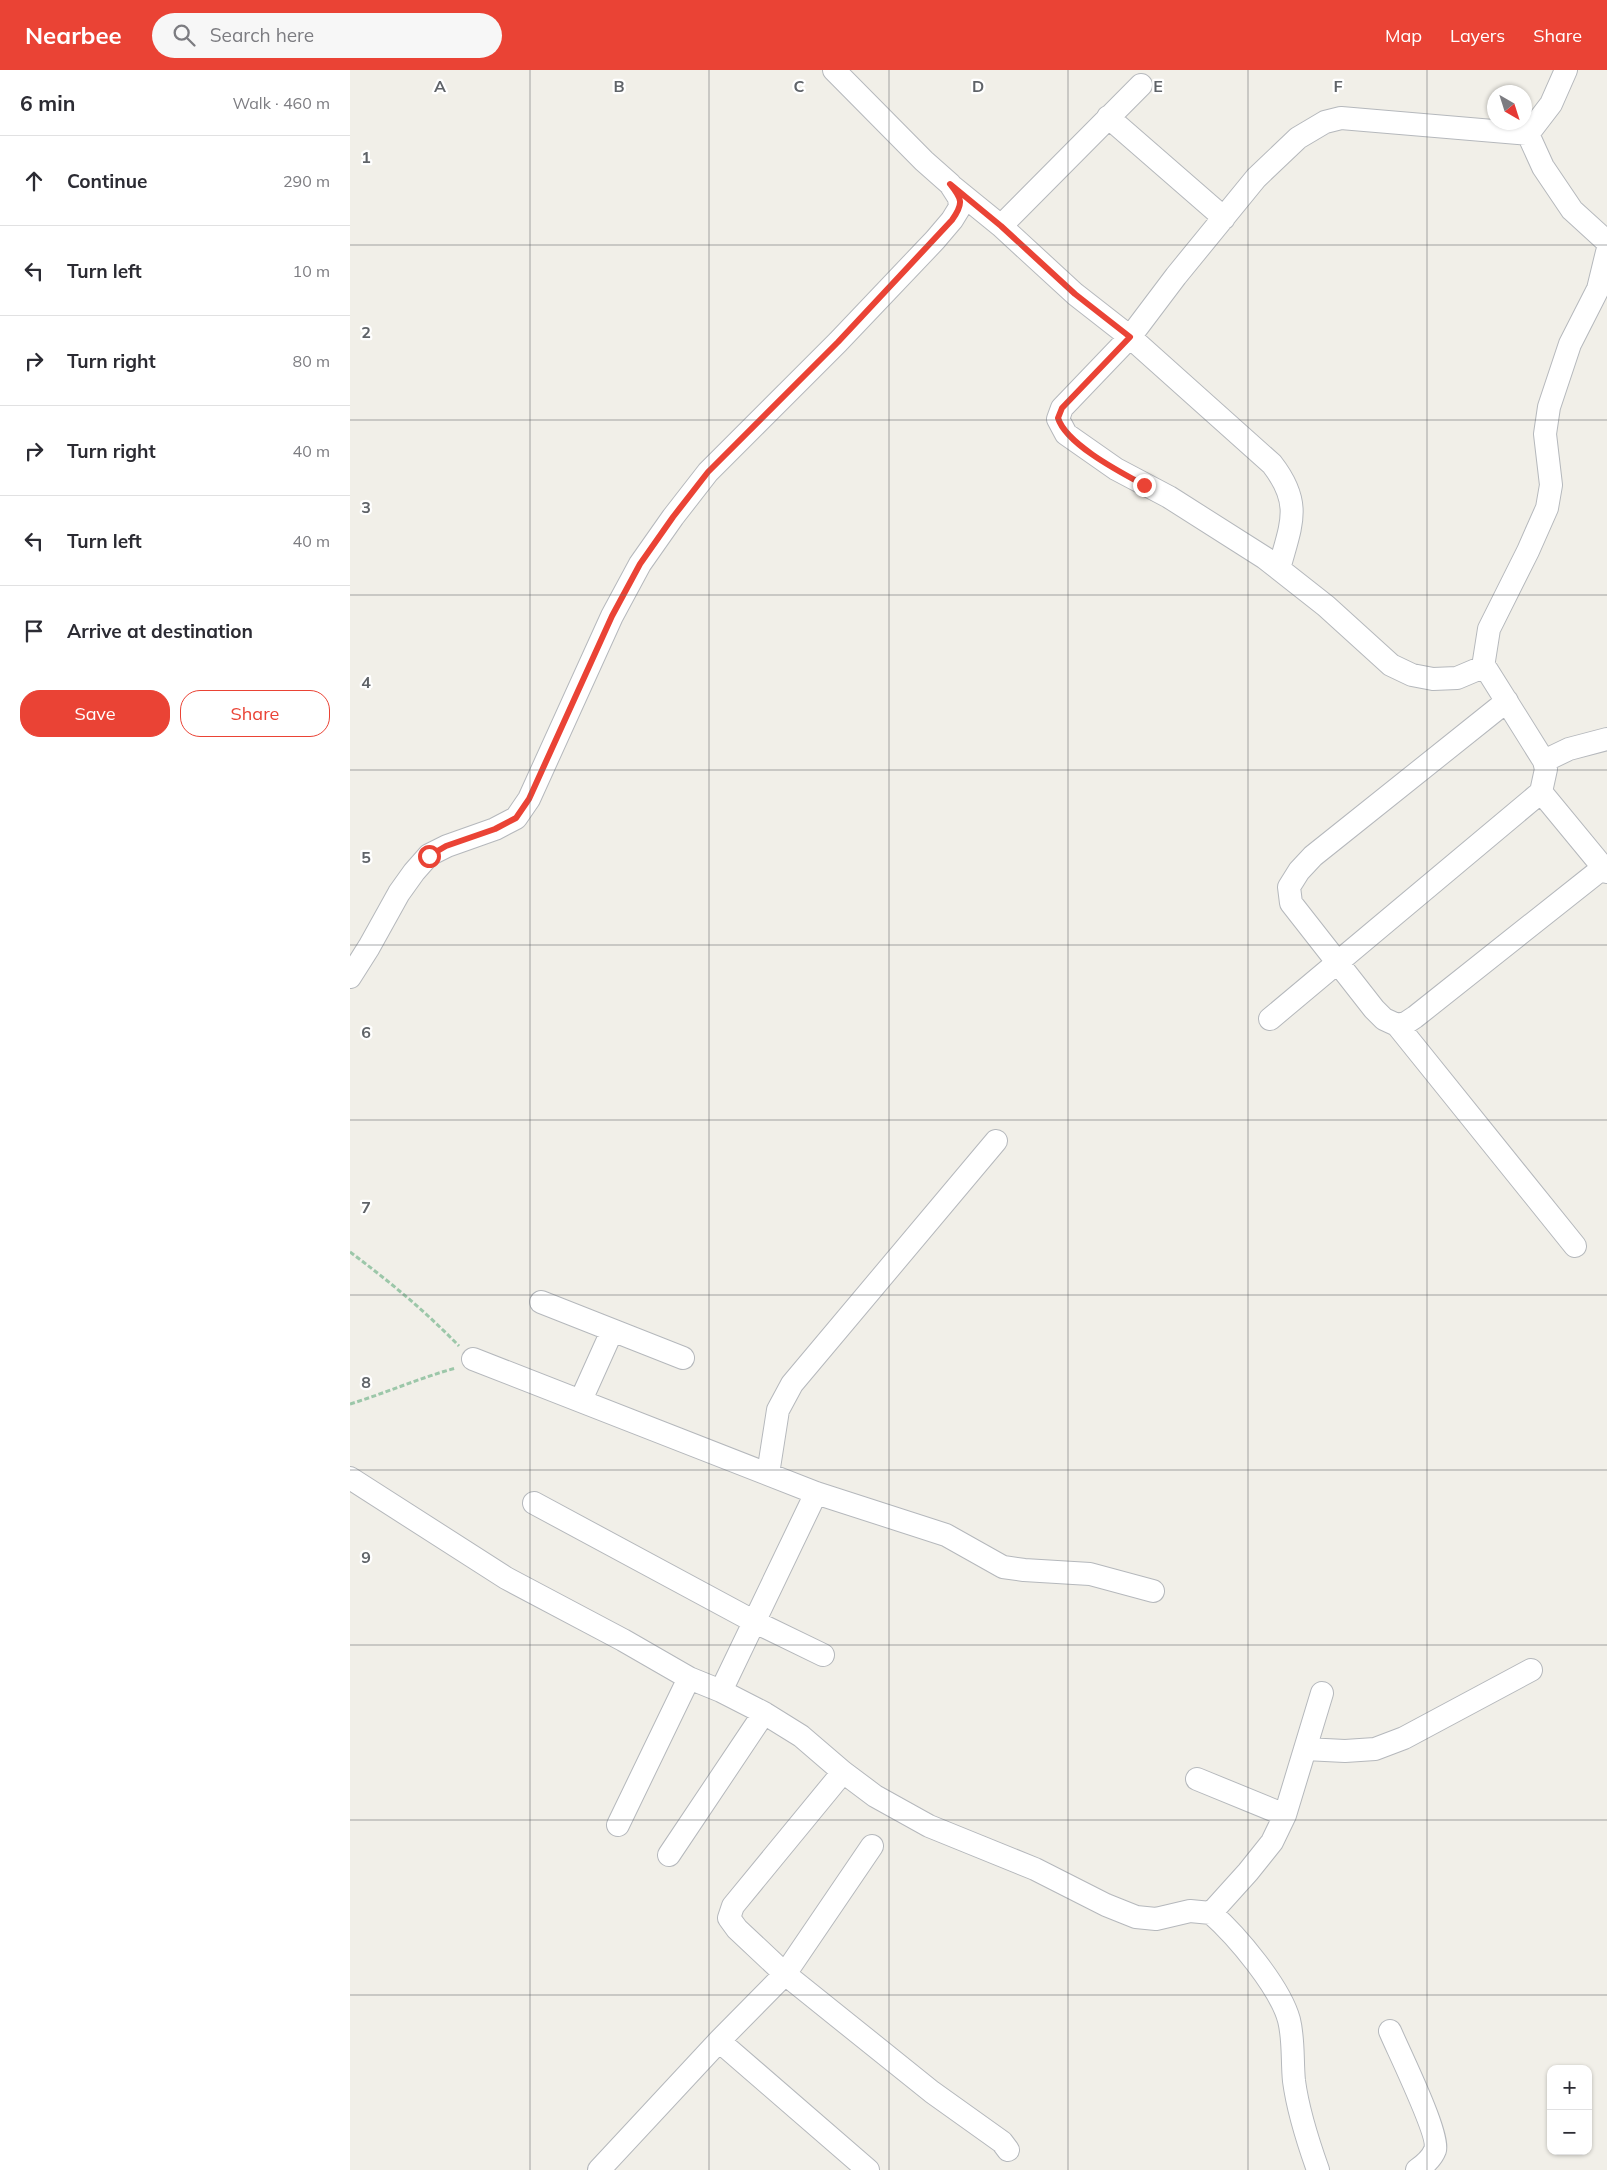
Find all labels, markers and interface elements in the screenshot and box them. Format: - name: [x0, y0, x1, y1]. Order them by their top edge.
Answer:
- search box: [152, 13, 502, 58]
- text: Nearbee: [25, 20, 122, 50]
- icon: search: [170, 21, 198, 49]
- text: Search here: [210, 23, 314, 47]
- text: Map: [1385, 24, 1422, 47]
- text: Layers: [1450, 24, 1505, 47]
- text: Share: [1533, 24, 1582, 47]
- text: A: [434, 76, 446, 96]
- text: B: [613, 76, 625, 96]
- text: C: [794, 76, 805, 96]
- text: D: [972, 76, 984, 96]
- text: E: [1153, 76, 1163, 96]
- text: F: [1333, 76, 1343, 96]
- north arrow: [1487, 85, 1532, 130]
- text: 6 min: [20, 90, 75, 116]
- text: Walk · 460 m: [232, 93, 330, 113]
- text: 1: [361, 147, 371, 167]
- icon: ahead: [20, 167, 48, 195]
- text: Continue: [67, 169, 147, 193]
- text: 290 m: [283, 171, 330, 191]
- icon: left: [20, 257, 48, 285]
- text: Turn left: [67, 259, 142, 283]
- text: 10 m: [293, 261, 330, 281]
- text: 2: [361, 322, 371, 342]
- icon: right: [20, 347, 48, 375]
- text: Turn right: [67, 349, 156, 373]
- text: 80 m: [293, 351, 330, 371]
- icon: right: [20, 437, 48, 465]
- text: Turn right: [67, 439, 156, 463]
- text: 40 m: [293, 441, 330, 461]
- route end: [1133, 474, 1156, 497]
- text: 3: [361, 497, 371, 517]
- icon: left: [20, 527, 48, 555]
- text: Turn left: [67, 529, 142, 553]
- text: 40 m: [293, 531, 330, 551]
- icon: arrive: [20, 617, 48, 645]
- text: Arrive at destination: [67, 619, 253, 643]
- text: 4: [361, 672, 371, 692]
- button: Save: [20, 690, 170, 737]
- button: Share: [180, 690, 330, 737]
- route start: [418, 845, 441, 868]
- text: 5: [361, 847, 371, 867]
- text: 6: [361, 1022, 371, 1042]
- text: 7: [361, 1197, 371, 1217]
- text: 8: [361, 1372, 371, 1392]
- text: 9: [361, 1547, 371, 1567]
- map controls: [1547, 2065, 1592, 2155]
- button: +: [1547, 2065, 1592, 2110]
- button: −: [1547, 2110, 1592, 2155]

